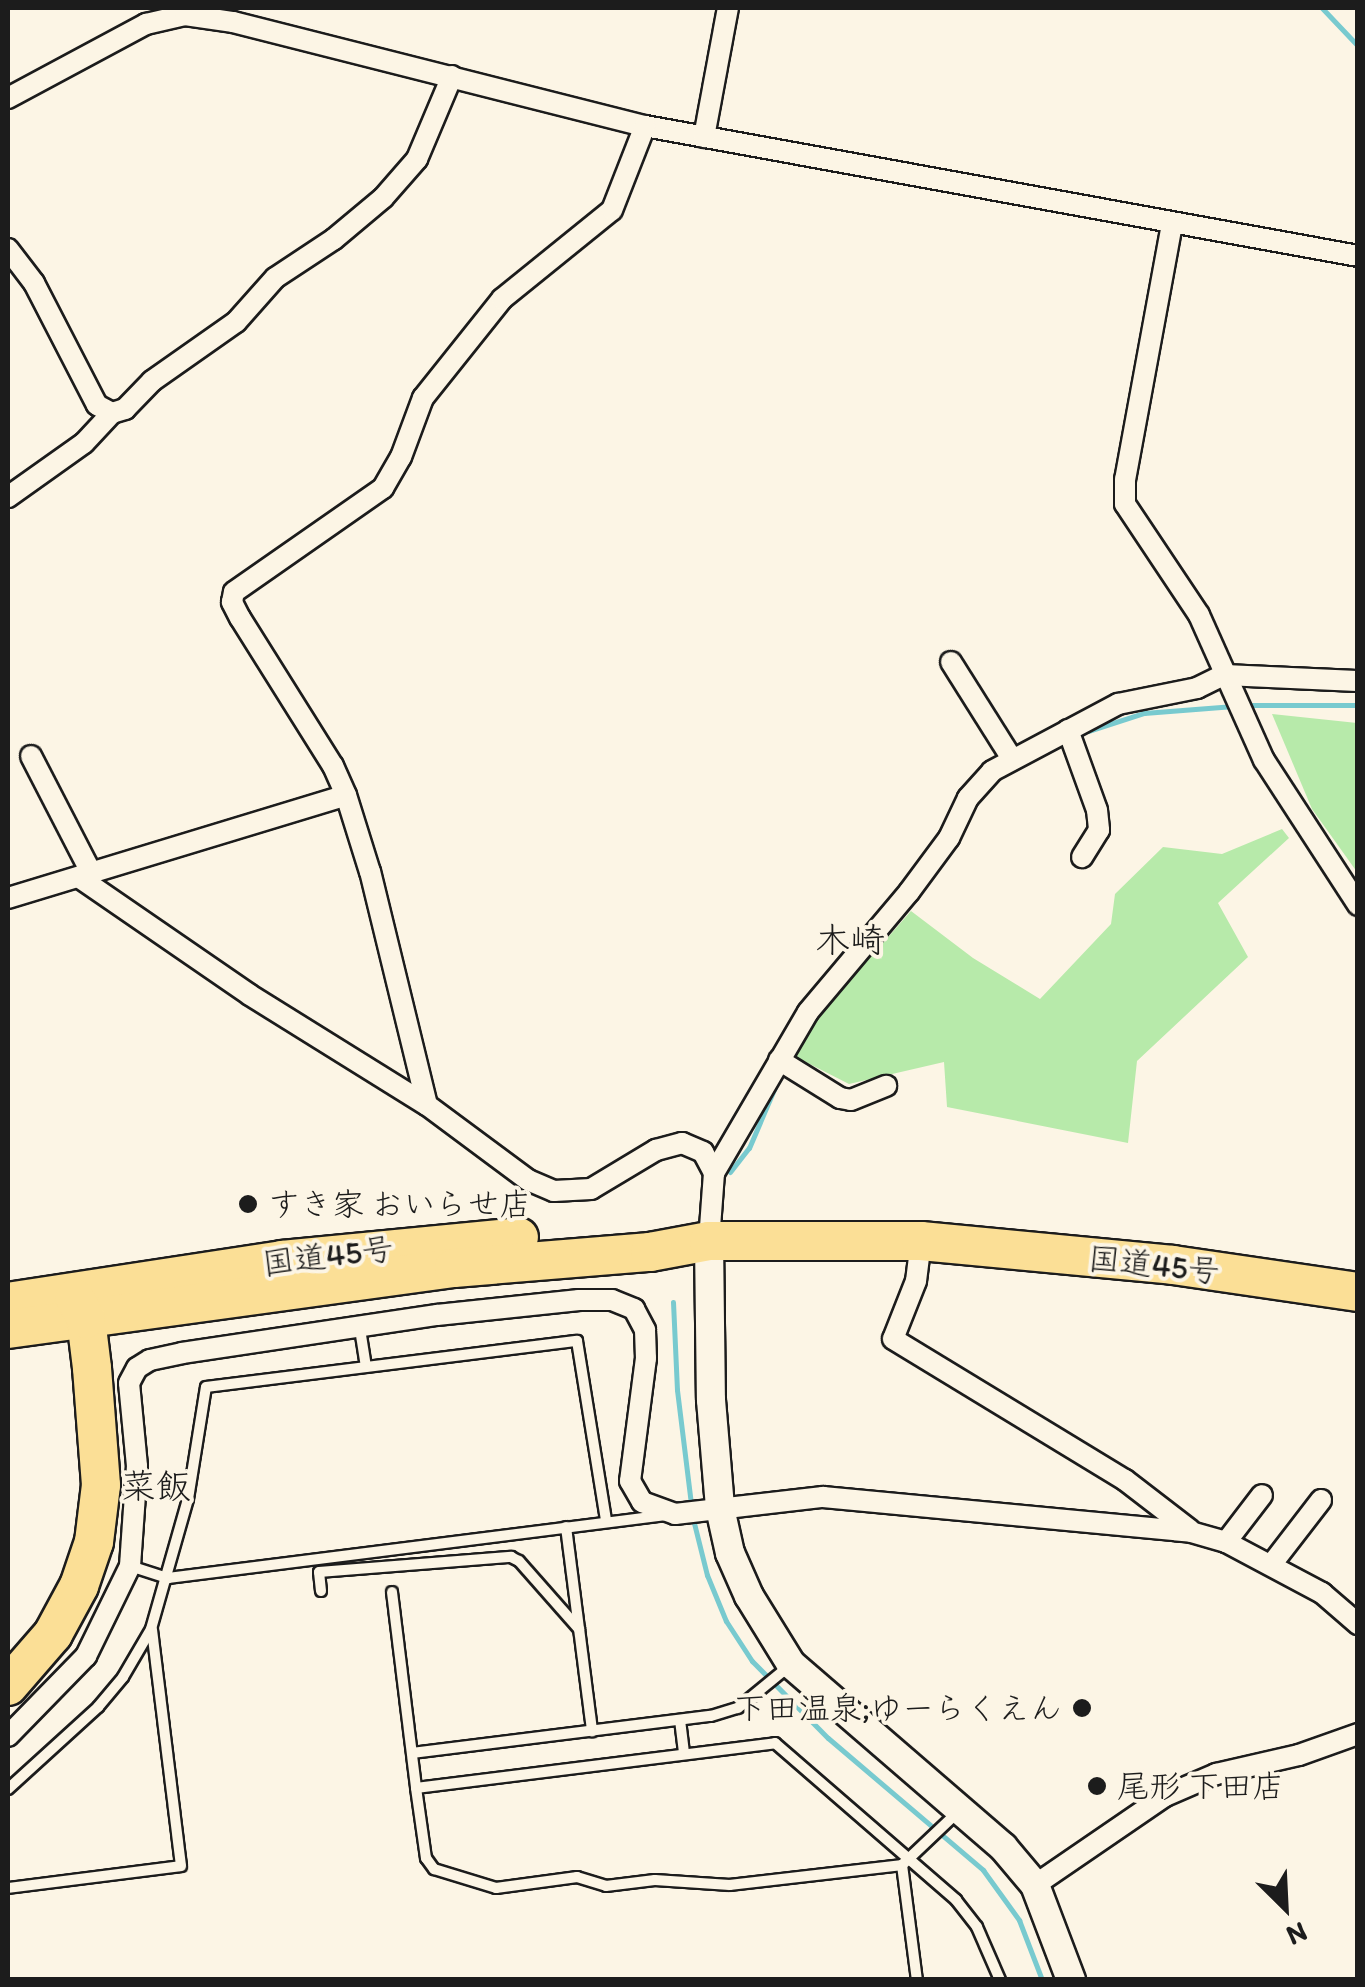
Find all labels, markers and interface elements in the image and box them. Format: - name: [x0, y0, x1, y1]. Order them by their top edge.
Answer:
- district label: 木崎: [815, 919, 885, 961]
- place label: すき家 おいらせ店: [268, 1185, 531, 1223]
- marker: すき家 おいらせ店: [237, 1193, 259, 1215]
- street label: 国道45号: [260, 1229, 396, 1283]
- street label: 国道45号: [1086, 1239, 1222, 1291]
- district label: 菜飯: [121, 1465, 191, 1507]
- place label: 下田温泉;ゆーらくえん: [734, 1689, 1062, 1727]
- marker: 下田温泉;ゆーらくえん: [1071, 1697, 1093, 1719]
- place label: 尾形 下田店: [1117, 1767, 1284, 1805]
- marker: 尾形 下田店: [1086, 1775, 1108, 1797]
- north arrow: [1235, 1857, 1335, 1957]
- text: N: [1282, 1915, 1313, 1954]

